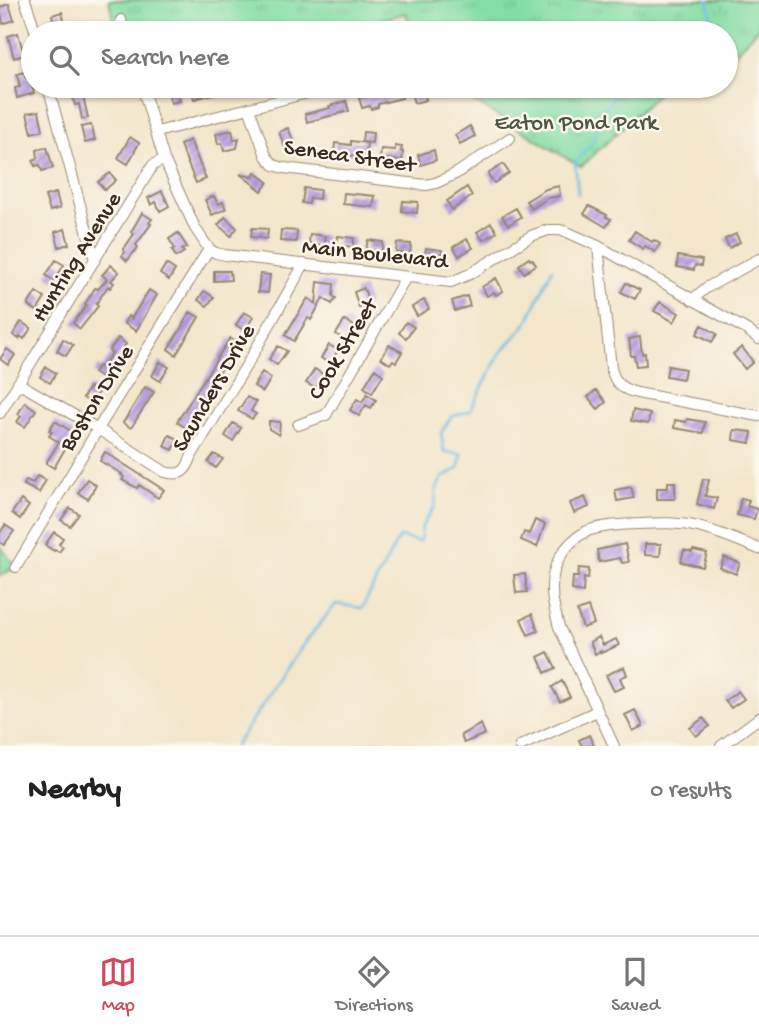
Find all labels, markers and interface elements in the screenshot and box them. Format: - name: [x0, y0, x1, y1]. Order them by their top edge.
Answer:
- search box: [21, 21, 738, 98]
- icon: search: [45, 41, 83, 79]
- text: Search here: [101, 44, 229, 75]
- park label: Eaton Pond Park: [494, 111, 660, 138]
- street label: Seneca Street: [282, 135, 419, 180]
- street label: Hunting Avenue: [27, 187, 129, 328]
- street label: Main Boulevard: [301, 234, 450, 277]
- street label: Cook Street: [303, 293, 386, 405]
- street label: Saunders Drive: [168, 319, 263, 457]
- street label: Boston Drive: [54, 340, 142, 458]
- text: Nearby: [28, 774, 121, 809]
- text: 0 results: [650, 778, 731, 805]
- tab: Map: [99, 953, 137, 1018]
- tab: Directions: [336, 953, 413, 1018]
- tab: Saved: [611, 953, 660, 1018]

